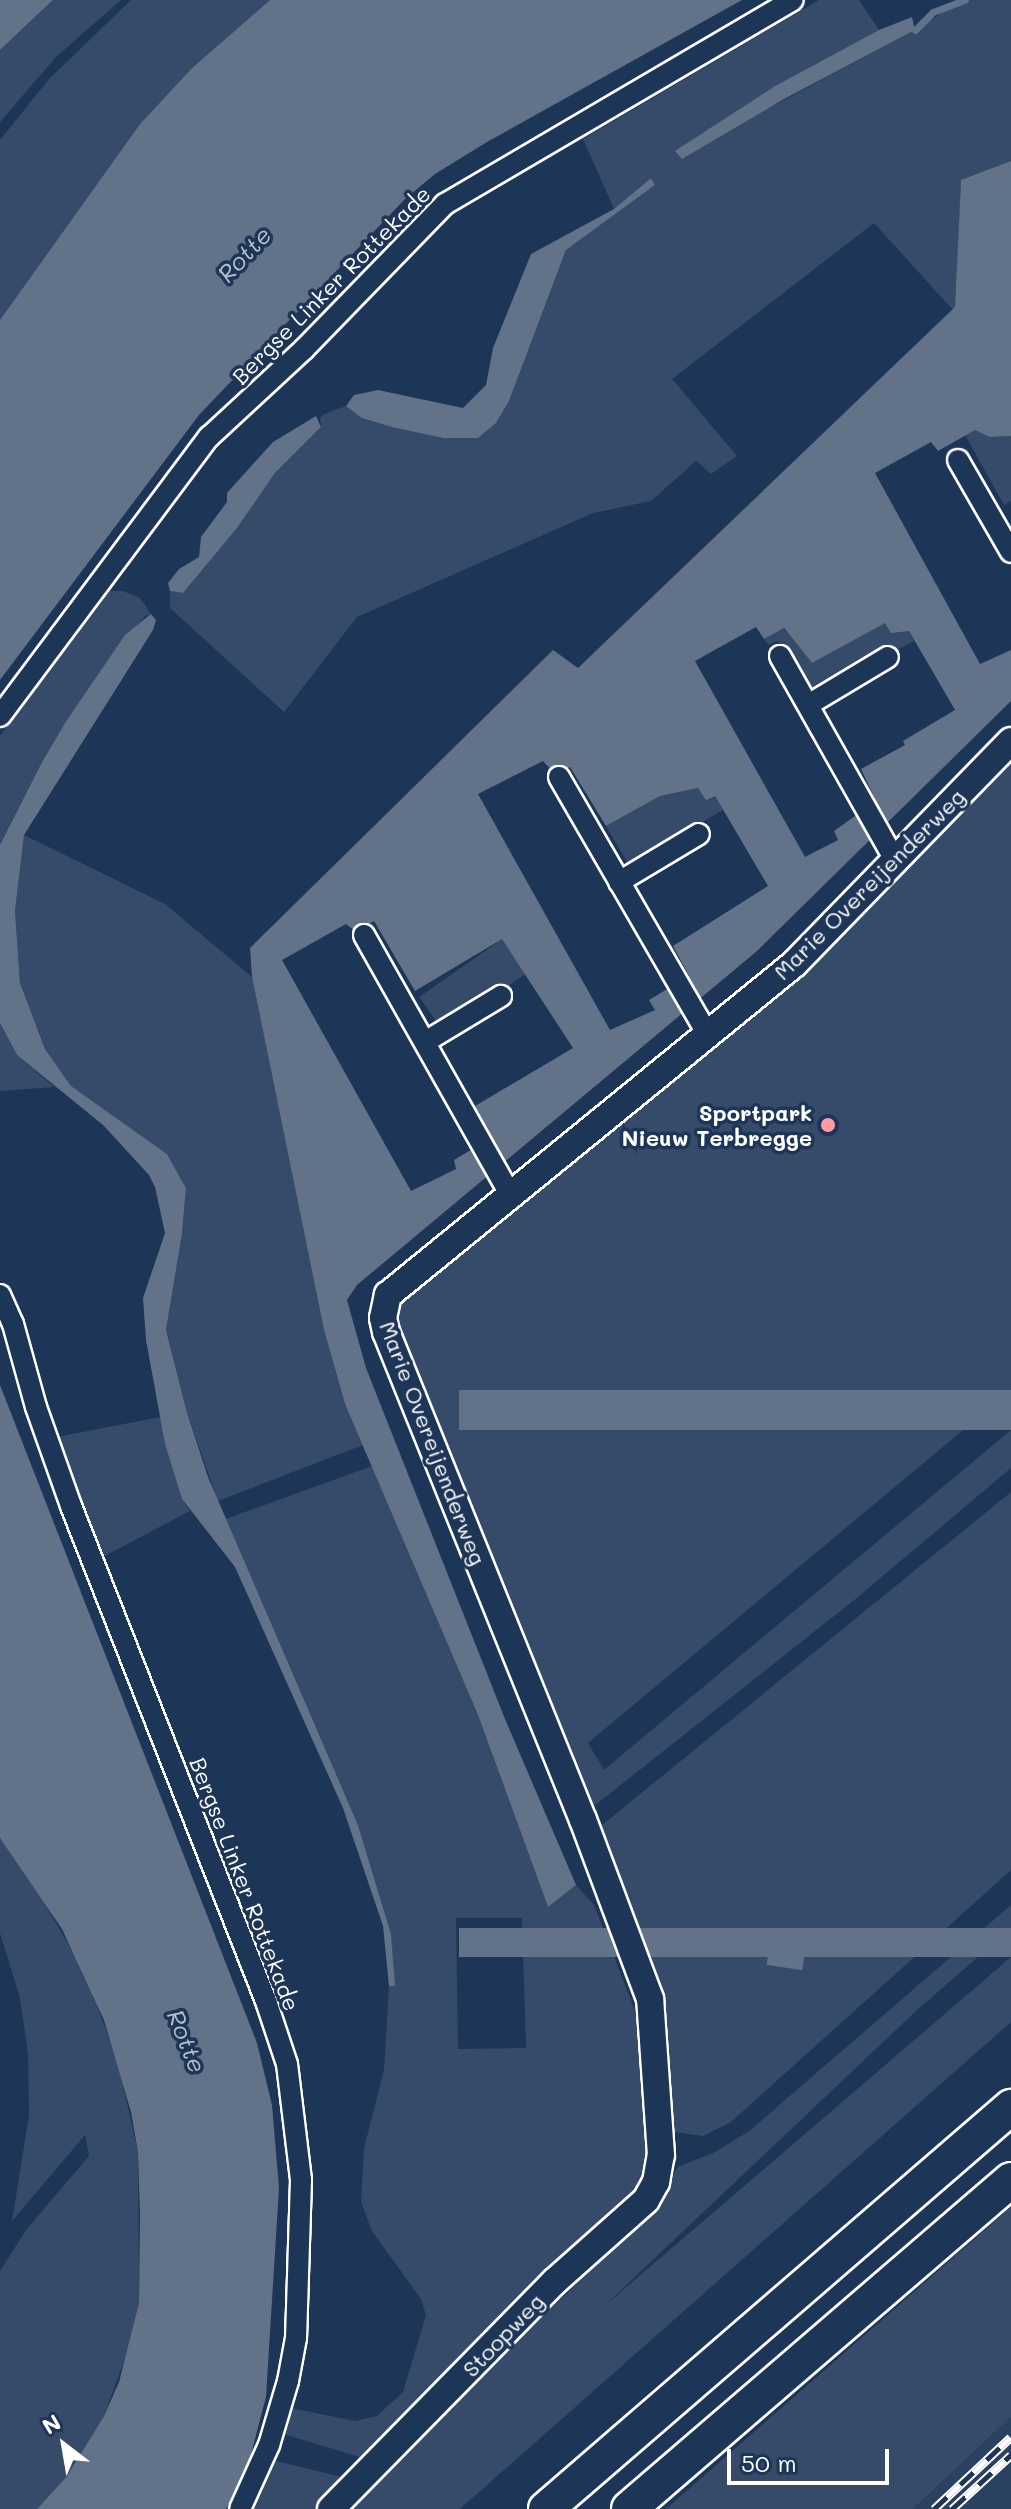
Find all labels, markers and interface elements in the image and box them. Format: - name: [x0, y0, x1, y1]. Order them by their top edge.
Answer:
- street label: Bergse Linker Rottekade: [226, 180, 436, 390]
- water label: Rotte: [211, 220, 277, 288]
- street label: Marie Overeijenderweg: [768, 783, 970, 985]
- place label: Sportpark Nieuw Terbregge: [622, 1099, 812, 1150]
- marker: Sportpark Nieuw Terbregge: [819, 1116, 837, 1134]
- street label: Marie Overeijenderweg: [374, 1317, 492, 1569]
- street label: Bergse Linker Rottekade: [184, 1754, 306, 2014]
- water label: Rotte: [161, 2005, 213, 2077]
- street label: Stoopweg: [457, 2288, 549, 2382]
- north arrow: [24, 2405, 104, 2485]
- text: N: [37, 2407, 66, 2441]
- scale bar: [731, 2433, 893, 2483]
- text: 50 m: [741, 2447, 797, 2478]

